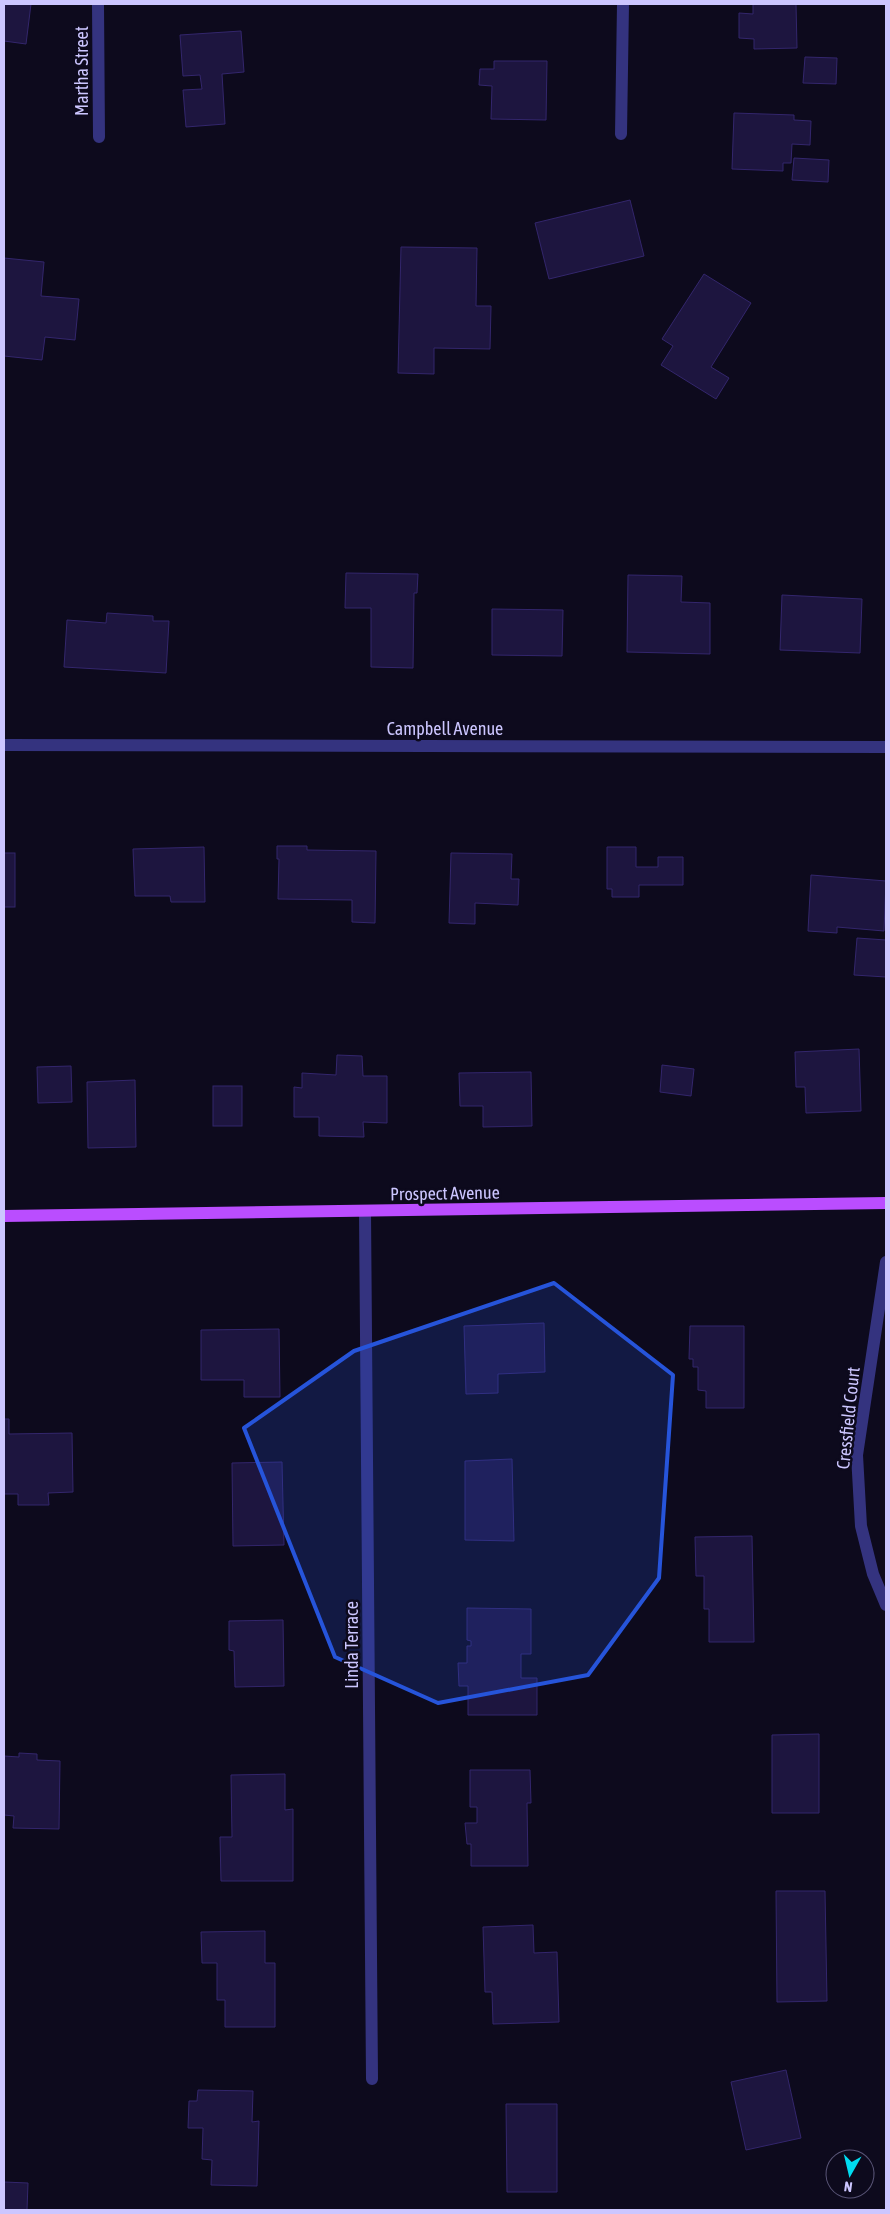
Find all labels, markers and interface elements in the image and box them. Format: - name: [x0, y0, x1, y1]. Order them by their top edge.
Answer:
- street label: Martha Street: [71, 26, 92, 116]
- street label: Campbell Avenue: [387, 718, 503, 739]
- street label: Prospect Avenue: [390, 1182, 500, 1204]
- street label: Cressfield Court: [832, 1366, 864, 1470]
- street label: Linda Terrace: [341, 1601, 362, 1689]
- north arrow: [825, 2149, 875, 2199]
- text: N: [843, 2178, 853, 2195]

